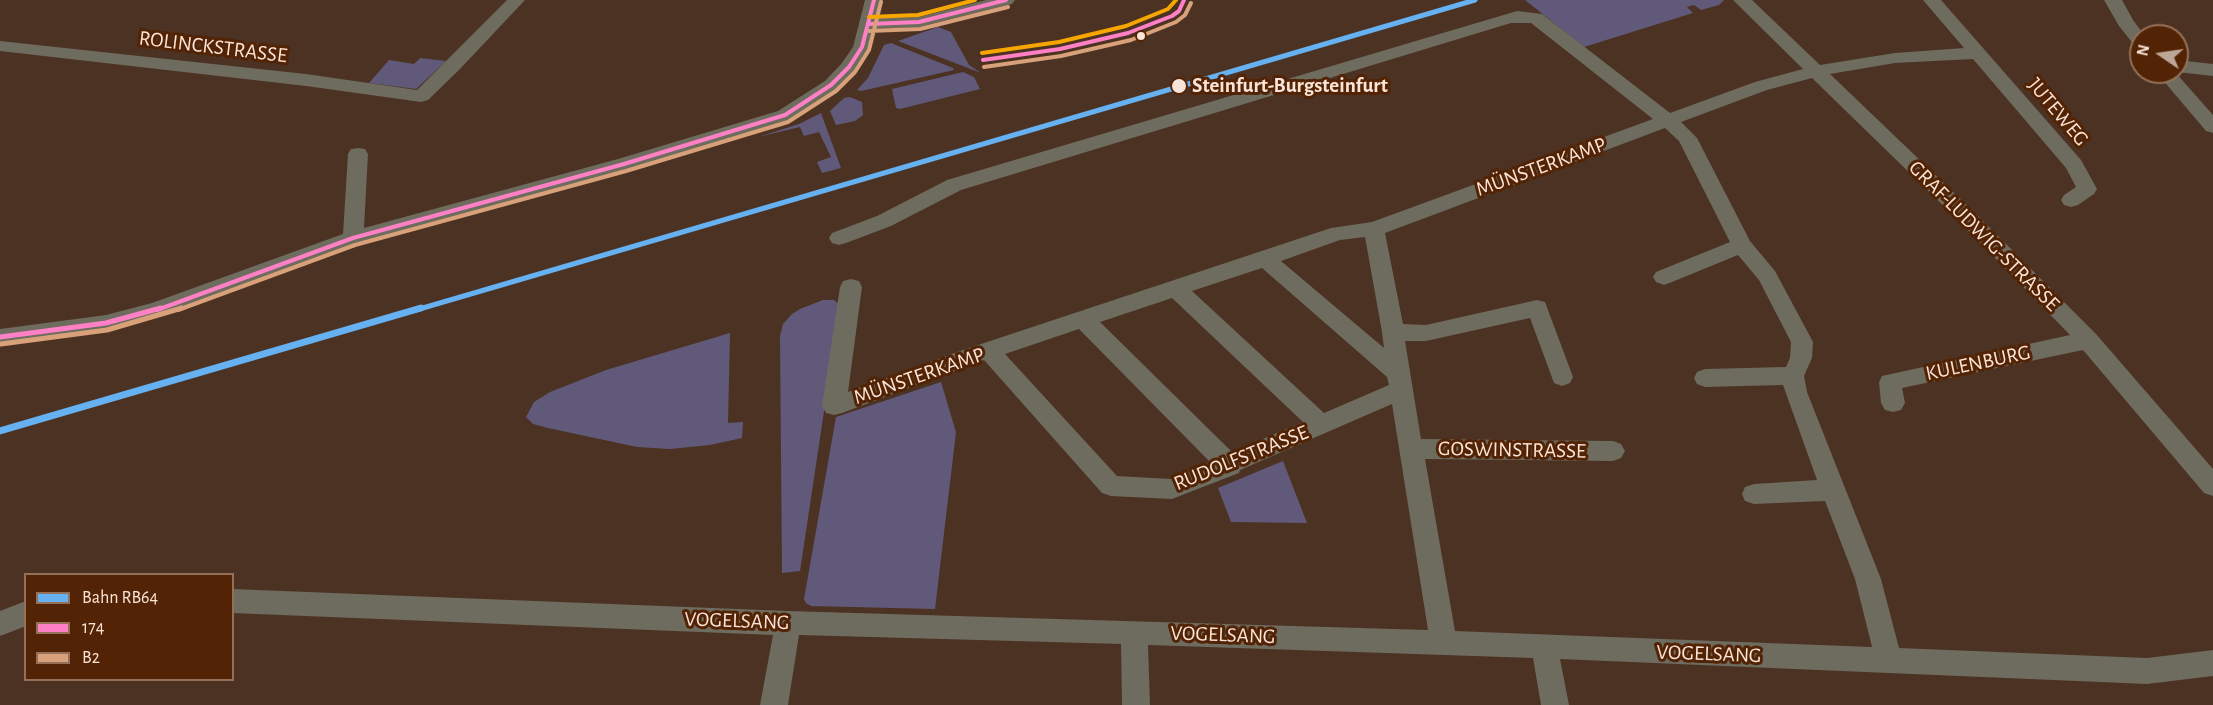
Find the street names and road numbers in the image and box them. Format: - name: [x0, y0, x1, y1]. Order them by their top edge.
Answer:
- street label: ROLINCKSTRASSE: [137, 25, 289, 69]
- street label: JUTEWEG: [2022, 73, 2094, 151]
- street label: MÜNSTERKAMP: [1472, 132, 1610, 202]
- street label: GRAF-LUDWIG-STRASSE: [1903, 155, 2065, 317]
- street label: KULENBURG: [1923, 340, 2033, 386]
- street label: MÜNSTERKAMP: [850, 342, 988, 410]
- street label: RUDOLFSTRASSE: [1170, 420, 1312, 496]
- street label: GOSWINSTRASSE: [1438, 436, 1586, 464]
- street label: VOGELSANG: [684, 607, 790, 635]
- street label: VOGELSANG: [1170, 621, 1276, 649]
- street label: VOGELSANG: [1656, 640, 1762, 668]

